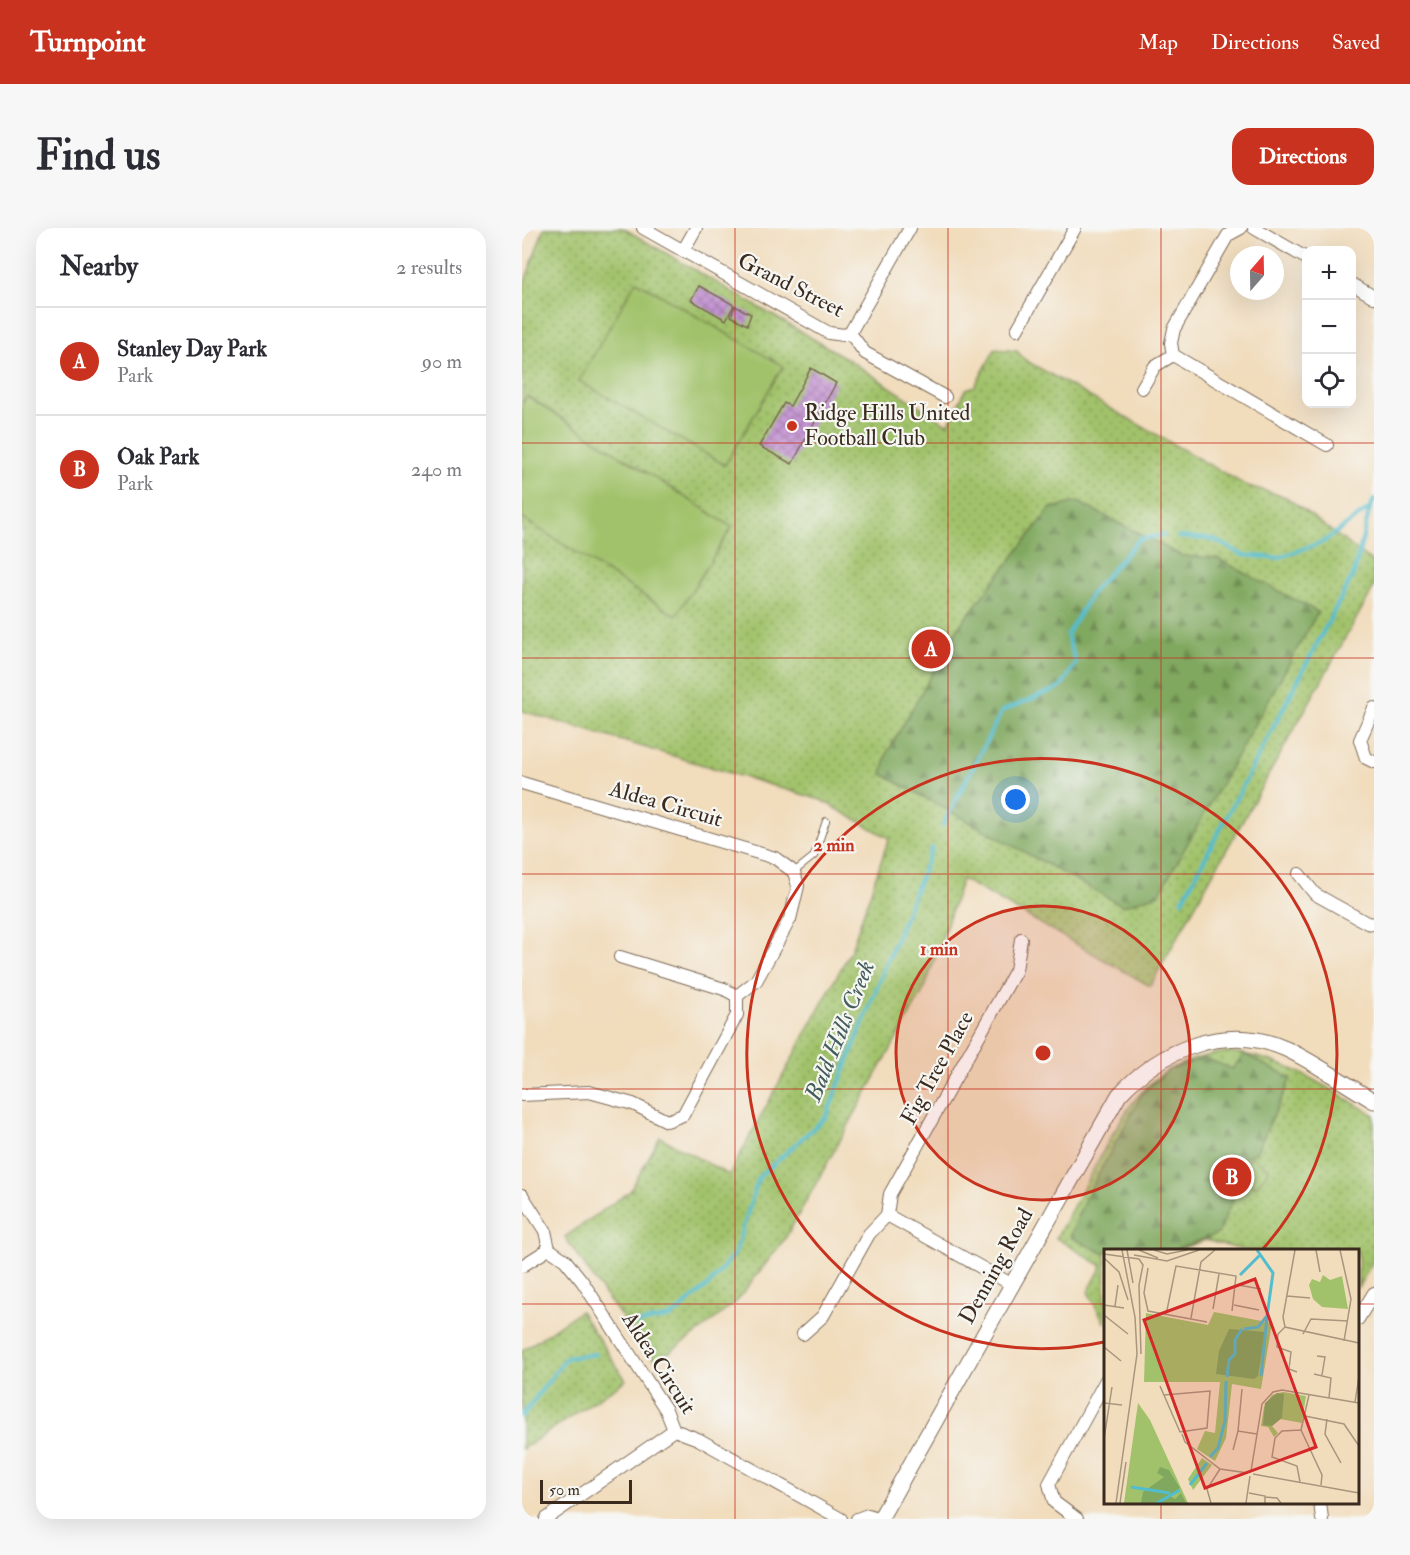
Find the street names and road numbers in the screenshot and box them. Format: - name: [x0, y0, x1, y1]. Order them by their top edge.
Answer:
- street label: Grand Street: [733, 246, 849, 324]
- street label: Aldea Circuit: [605, 774, 726, 833]
- street label: Fig Tree Place: [894, 1006, 980, 1130]
- street label: Denning Road: [953, 1203, 1039, 1329]
- street label: Aldea Circuit: [615, 1306, 702, 1419]

